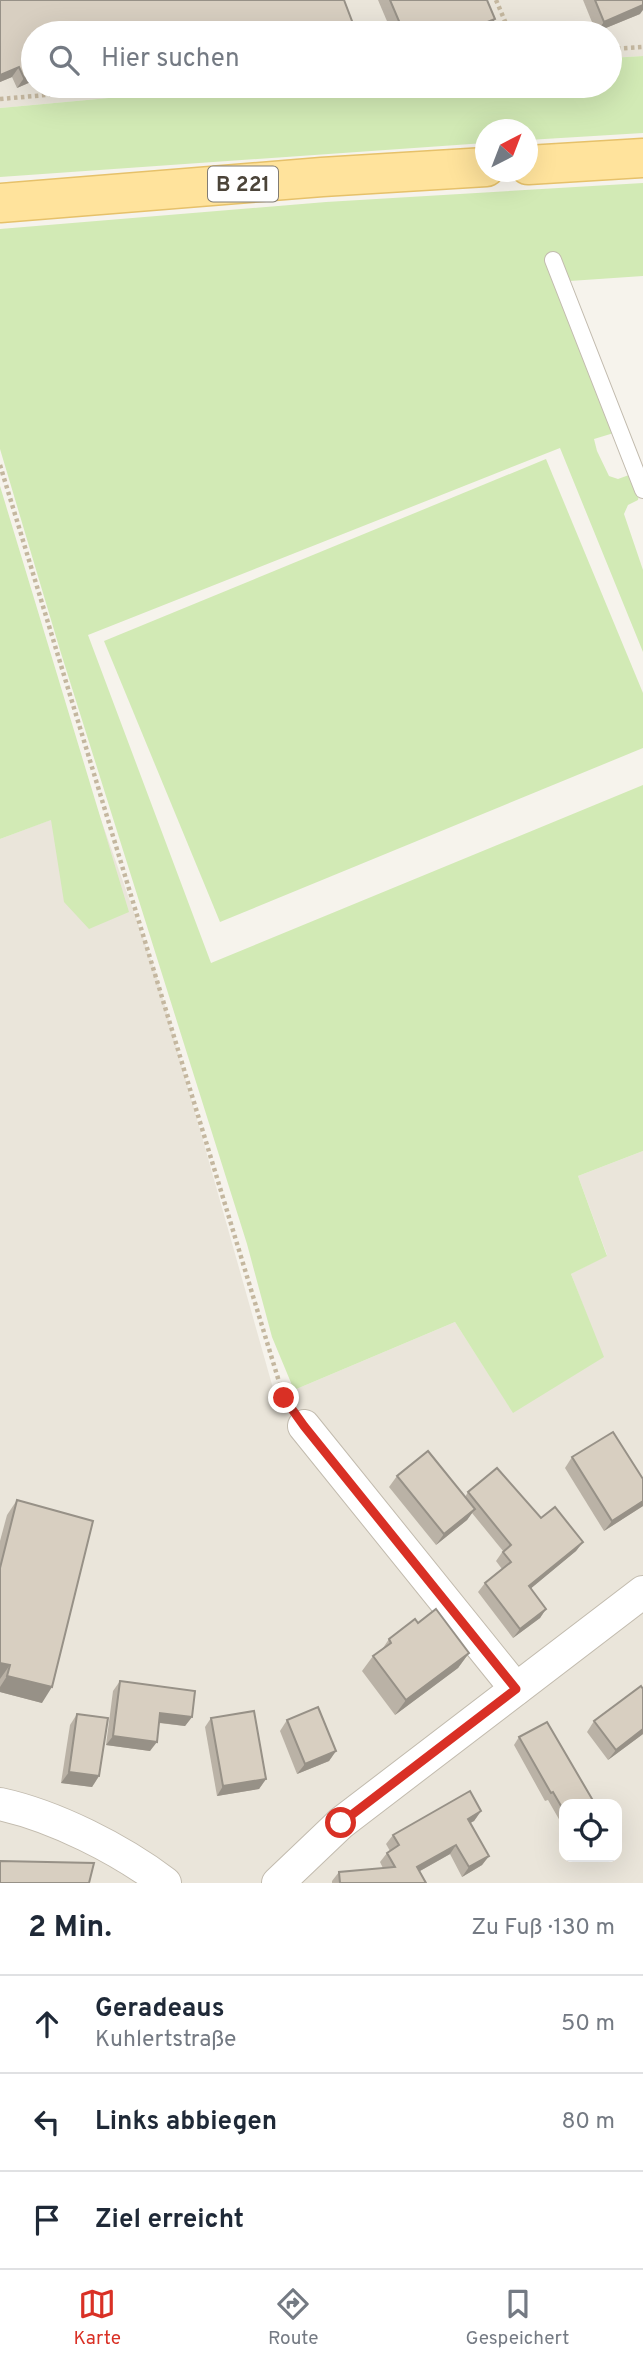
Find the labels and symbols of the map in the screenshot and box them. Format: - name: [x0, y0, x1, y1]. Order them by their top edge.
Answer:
- north arrow: [475, 119, 538, 182]
- road number: B 221: [208, 166, 278, 202]
- route end: [268, 1382, 299, 1413]
- route start: [325, 1807, 356, 1838]

